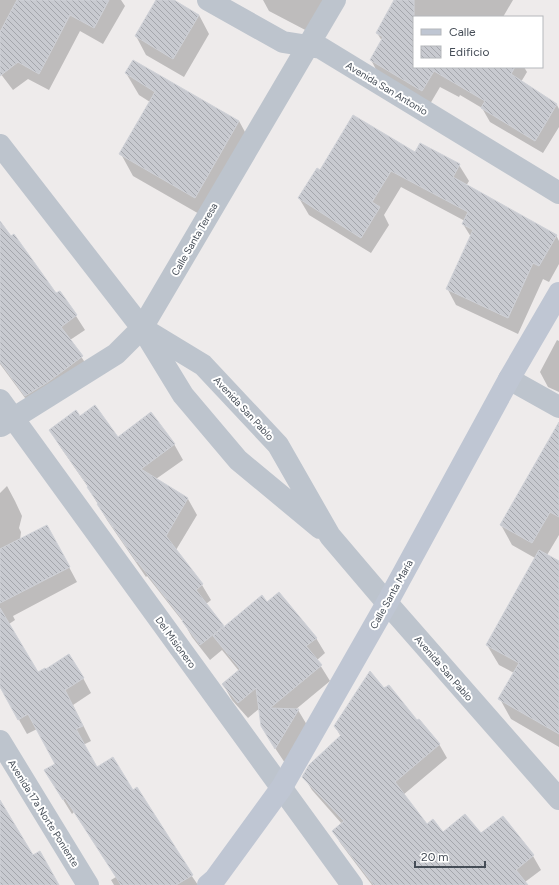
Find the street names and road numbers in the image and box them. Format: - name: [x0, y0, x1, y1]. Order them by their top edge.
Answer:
- street label: Avenida San Antonio: [343, 59, 430, 118]
- street label: Calle Santa Teresa: [168, 201, 220, 278]
- street label: Avenida San Pablo: [211, 374, 277, 443]
- street label: Calle Santa María: [367, 557, 416, 631]
- street label: Del Misionero: [152, 614, 199, 671]
- street label: Avenida San Pablo: [412, 633, 476, 704]
- street label: Avenida 17a Norte Poniente: [5, 757, 82, 870]

